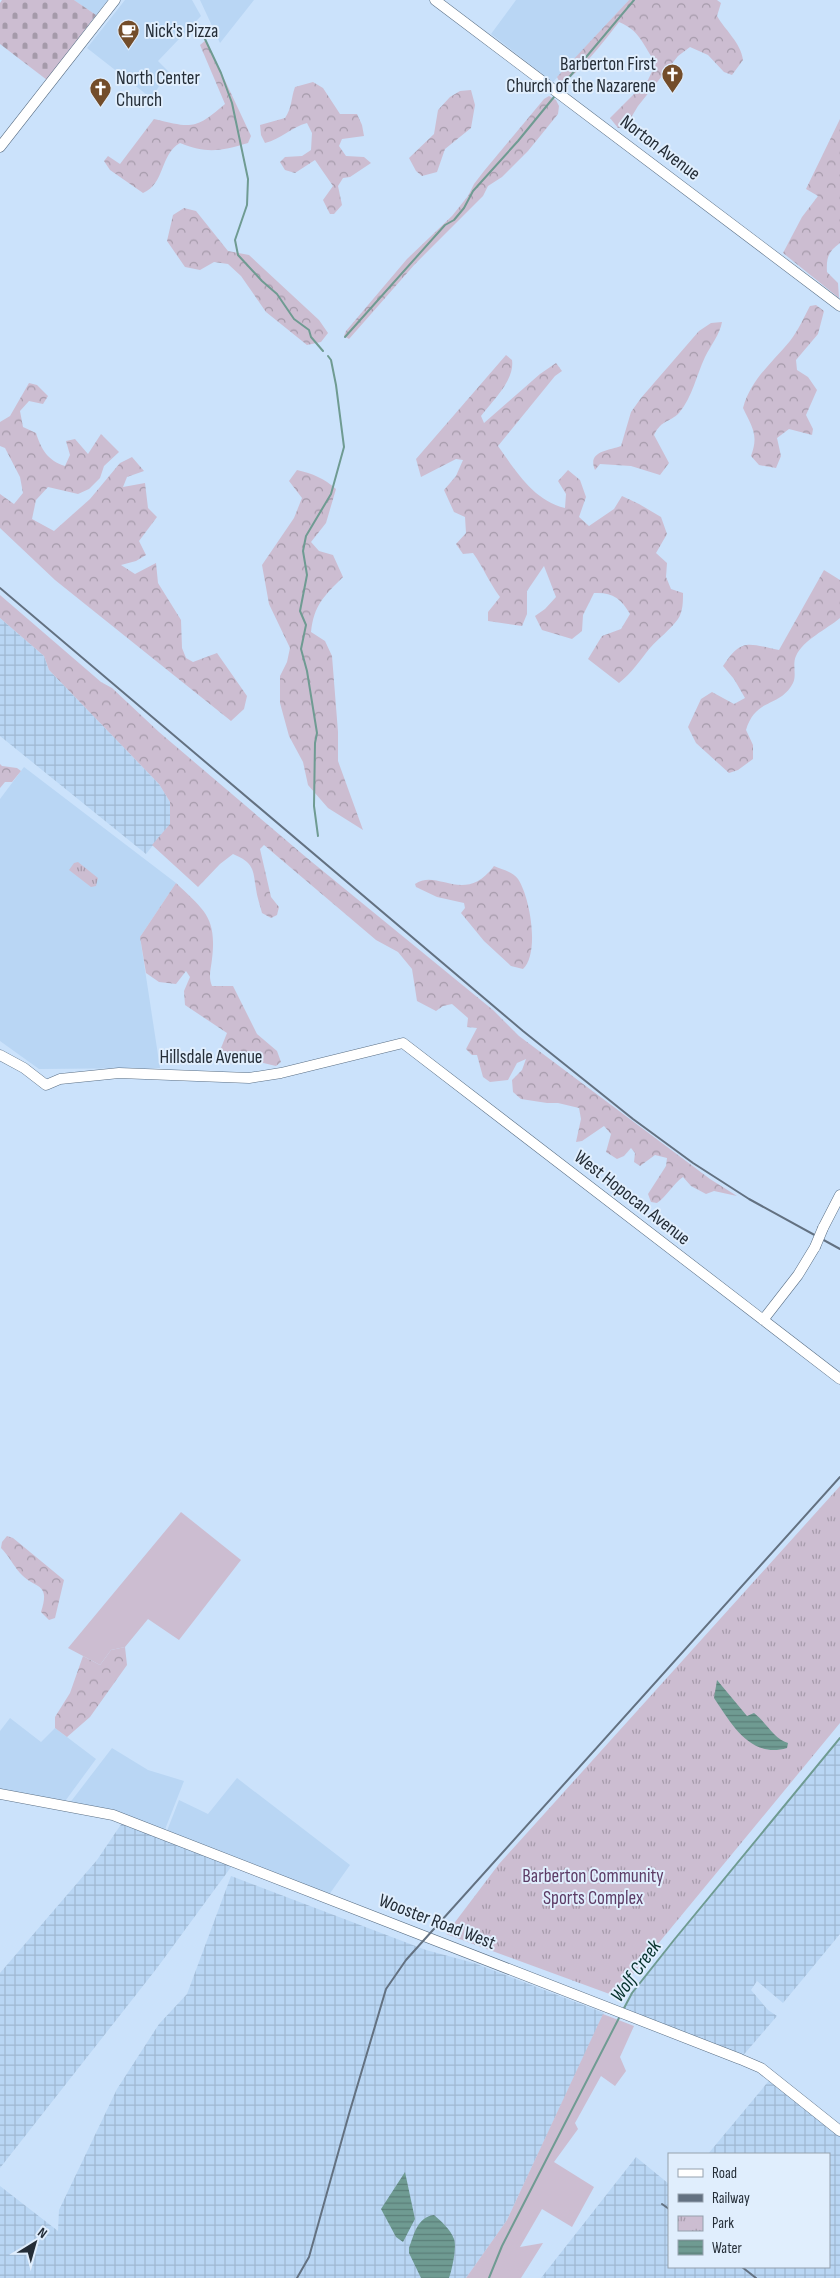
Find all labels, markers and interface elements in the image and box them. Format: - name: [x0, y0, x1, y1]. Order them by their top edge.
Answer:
- cafe icon: Nick's Pizza: [117, 19, 141, 50]
- place label: Nick's Pizza: [145, 20, 218, 43]
- place label: Barberton First Church of the Nazarene: [506, 53, 656, 98]
- church icon: Barberton First Church of the Nazarene: [660, 63, 684, 94]
- place label: North Center Church: [116, 67, 200, 112]
- church icon: North Center Church: [88, 77, 112, 108]
- street label: Norton Avenue: [615, 110, 705, 186]
- street label: Hillsdale Avenue: [160, 1046, 262, 1069]
- street label: West Hopocan Avenue: [569, 1146, 695, 1250]
- park label: Barberton Community Sports Complex: [522, 1865, 664, 1910]
- street label: Wooster Road West: [375, 1889, 499, 1955]
- water label: Wolf Creek: [605, 1935, 667, 2007]
- legend: [668, 2153, 830, 2268]
- text: Road: [712, 2164, 737, 2183]
- text: Railway: [712, 2189, 750, 2208]
- text: Park: [712, 2214, 734, 2233]
- north arrow: [10, 2218, 60, 2268]
- text: N: [34, 2224, 51, 2242]
- text: Water: [712, 2239, 743, 2258]

